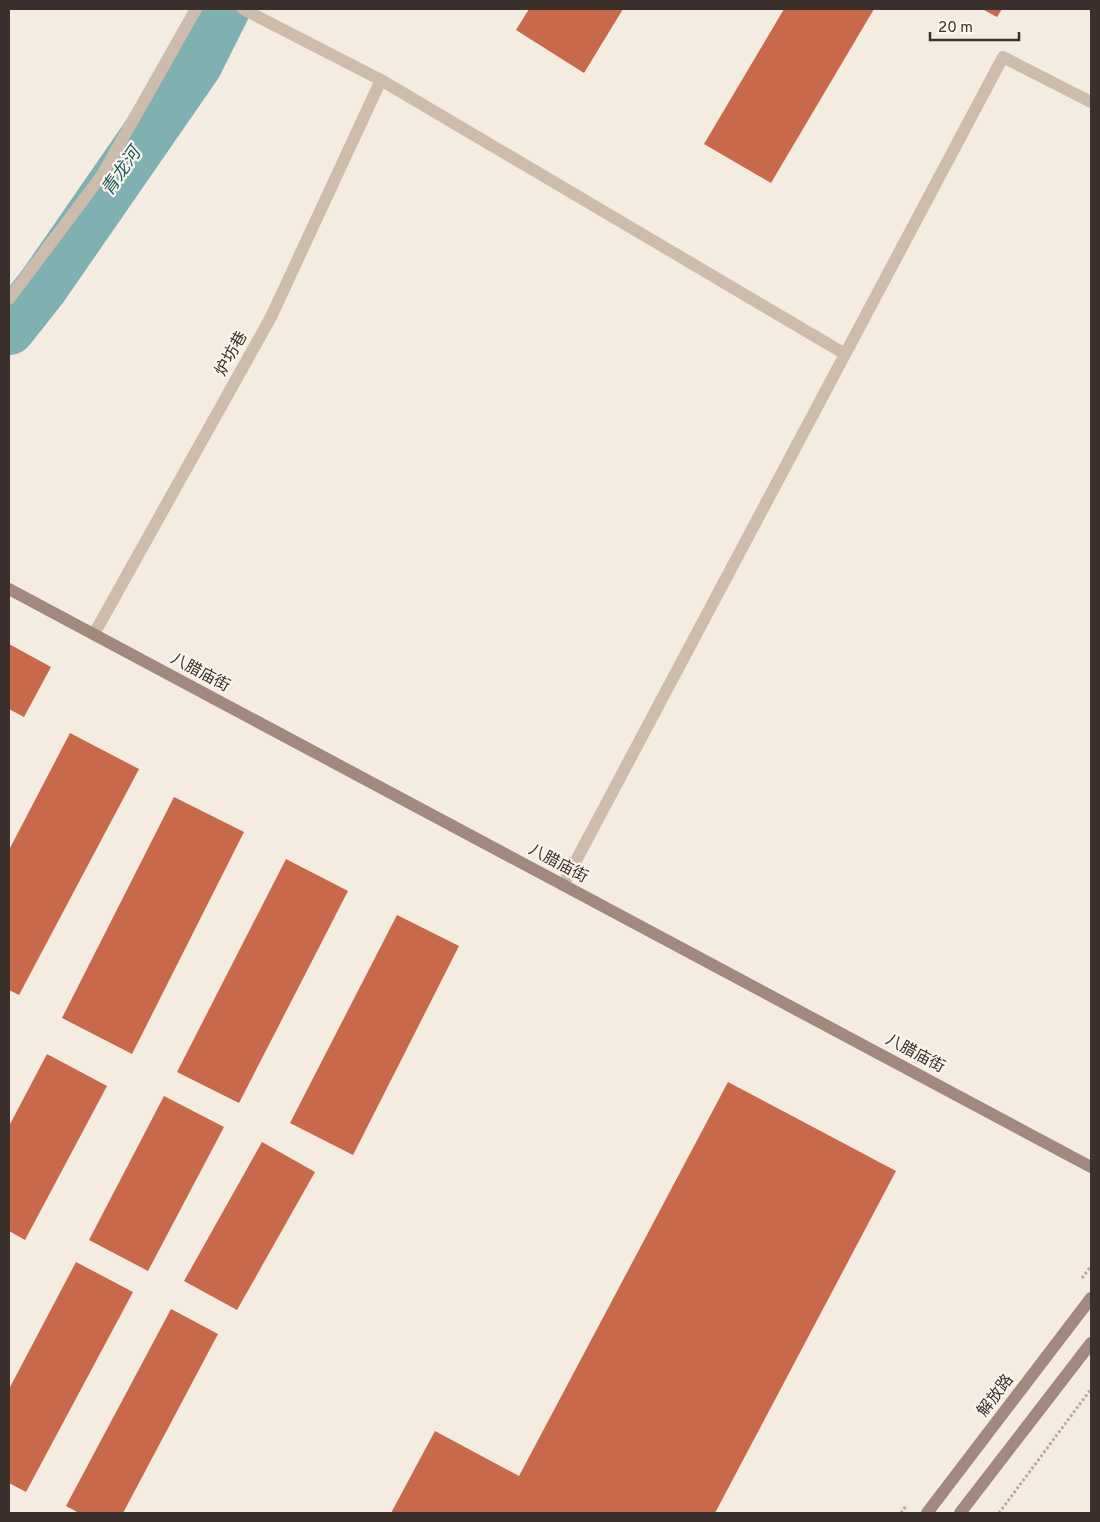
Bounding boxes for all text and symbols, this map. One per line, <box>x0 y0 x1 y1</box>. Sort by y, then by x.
scale bar <box>930 10 1019 42</box>
text: 20 m <box>938 19 973 38</box>
water label: 青龙河 <box>97 141 149 201</box>
street label: 炉坊巷 <box>212 328 252 380</box>
street label: 八腊庙街 <box>167 649 233 697</box>
street label: 八腊庙街 <box>525 840 591 888</box>
street label: 八腊庙街 <box>882 1030 948 1078</box>
street label: 解放路 <box>974 1371 1018 1421</box>

